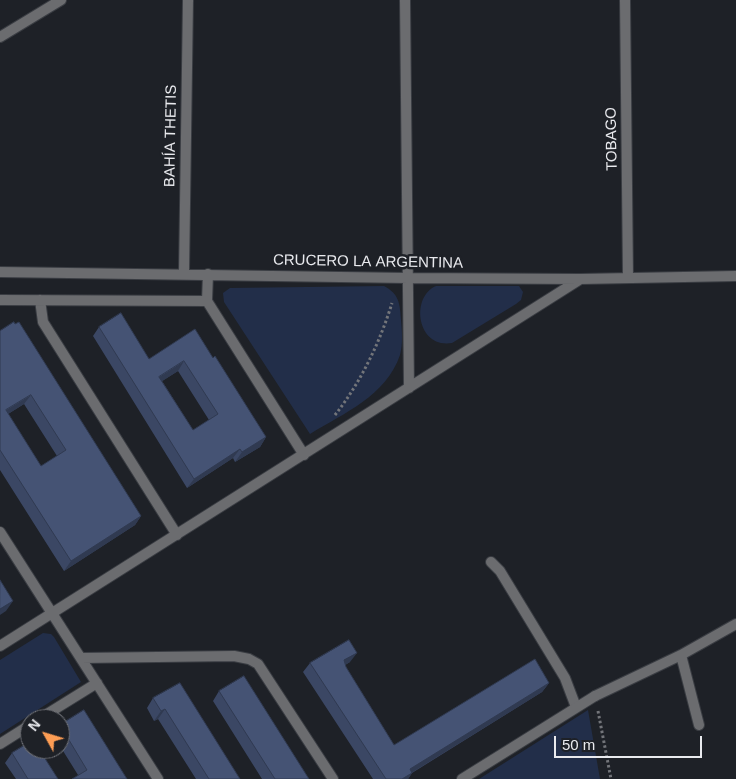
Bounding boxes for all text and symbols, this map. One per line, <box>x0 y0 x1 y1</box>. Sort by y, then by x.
street label: BAHÍA THETIS <box>161 85 181 187</box>
street label: TOBAGO <box>602 107 622 171</box>
street label: CRUCERO LA ARGENTINA <box>273 251 463 273</box>
north arrow <box>20 709 70 759</box>
text: N <box>25 716 44 734</box>
scale bar <box>556 726 704 758</box>
text: 50 m <box>562 736 595 753</box>

